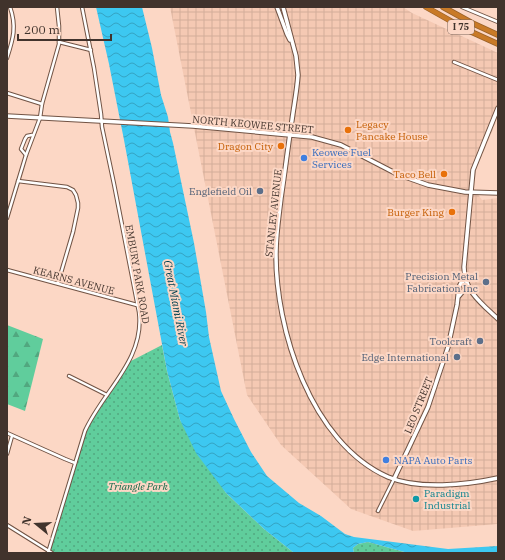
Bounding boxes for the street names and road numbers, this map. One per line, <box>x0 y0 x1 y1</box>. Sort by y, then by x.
road number: I 75 <box>448 20 474 34</box>
street label: NORTH KEOWEE STREET <box>192 113 315 136</box>
street label: STANLEY AVENUE <box>262 169 285 258</box>
street label: EMBURY PARK ROAD <box>122 224 153 325</box>
street label: KEARNS AVENUE <box>32 263 116 298</box>
street label: LEO STREET <box>401 374 436 436</box>

